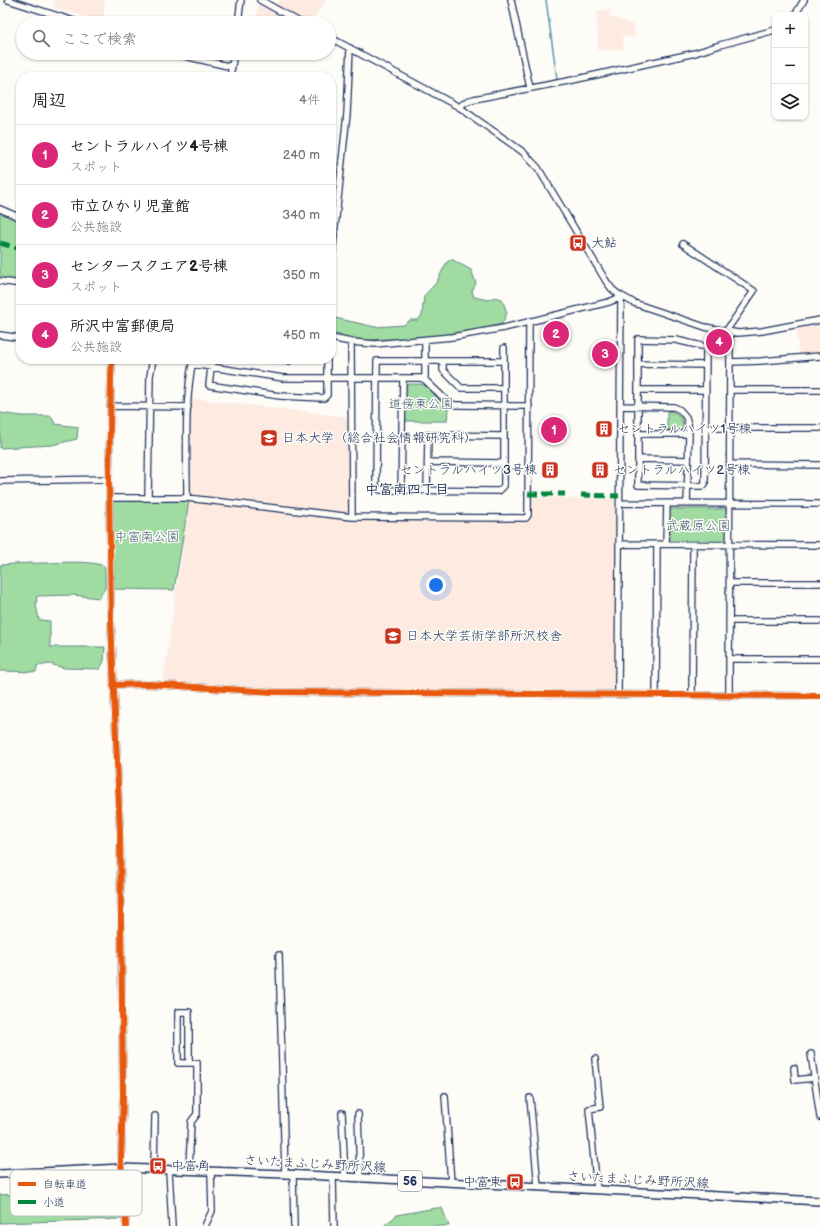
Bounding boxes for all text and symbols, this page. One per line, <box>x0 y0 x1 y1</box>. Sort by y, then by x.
map controls <box>772 12 808 120</box>
button: + <box>772 12 808 48</box>
search box <box>16 16 336 60</box>
icon: search <box>30 27 52 49</box>
text: ここで検索 <box>62 30 137 49</box>
button: − <box>772 48 808 84</box>
button: layers <box>772 84 808 120</box>
text: 周辺 <box>32 91 66 111</box>
text: 4件 <box>299 92 320 108</box>
text: セントラルハイツ4号棟 <box>70 137 228 156</box>
text: 1 <box>42 147 48 163</box>
text: 240 m <box>283 147 320 163</box>
text: スポット <box>70 159 122 175</box>
text: 市立ひかり児童館 <box>70 197 190 216</box>
text: 2 <box>41 207 49 223</box>
text: 340 m <box>282 207 320 223</box>
text: 公共施設 <box>70 219 122 235</box>
bus stop icon: 大鮎 <box>568 233 588 253</box>
place label: 大鮎 <box>591 235 617 251</box>
text: センタースクエア2号棟 <box>70 257 228 276</box>
text: 3 <box>41 267 49 283</box>
text: 350 m <box>283 267 320 283</box>
text: スポット <box>70 279 122 295</box>
text: 所沢中富郵便局 <box>70 317 175 336</box>
pin: 2 <box>543 319 569 349</box>
text: 4 <box>41 327 49 343</box>
text: 450 m <box>283 327 320 343</box>
pin: 4 <box>706 327 732 357</box>
text: 公共施設 <box>70 339 122 355</box>
pin: 3 <box>592 339 618 369</box>
park label: 道傍東公園 <box>388 396 454 412</box>
pin: 1 <box>541 415 567 445</box>
building icon: セントラルハイツ1号棟 <box>594 419 614 439</box>
place label: セントラルハイツ1号棟 <box>617 421 752 437</box>
school or university icon: 日本大学（総合社会情報研究科） <box>259 428 279 448</box>
place label: 日本大学（総合社会情報研究科） <box>282 430 477 446</box>
building icon: セントラルハイツ3号棟 <box>540 460 560 480</box>
building icon: セントラルハイツ2号棟 <box>590 460 610 480</box>
place label: セントラルハイツ3号棟 <box>400 462 537 478</box>
place label: セントラルハイツ2号棟 <box>613 462 750 478</box>
district label: 中富南四丁目 <box>365 481 449 498</box>
park label: 武蔵原公園 <box>665 518 731 534</box>
park label: 中富南公園 <box>114 529 180 545</box>
your location <box>426 575 446 595</box>
school or university icon: 日本大学芸術学部所沢校舎 <box>383 626 403 646</box>
place label: 日本大学芸術学部所沢校舎 <box>406 628 562 644</box>
street label: さいたまふじみ野所沢線 <box>243 1152 388 1176</box>
bus stop icon: 中富角 <box>148 1156 168 1176</box>
place label: 中富角 <box>171 1158 210 1174</box>
street label: さいたまふじみ野所沢線 <box>566 1168 711 1192</box>
legend <box>10 1170 142 1216</box>
road number: 56 <box>398 1171 422 1191</box>
bus stop icon: 中富東 <box>505 1172 525 1192</box>
place label: 中富東 <box>463 1174 502 1190</box>
text: 自転車道 <box>43 1178 87 1191</box>
text: 小道 <box>43 1196 65 1209</box>

